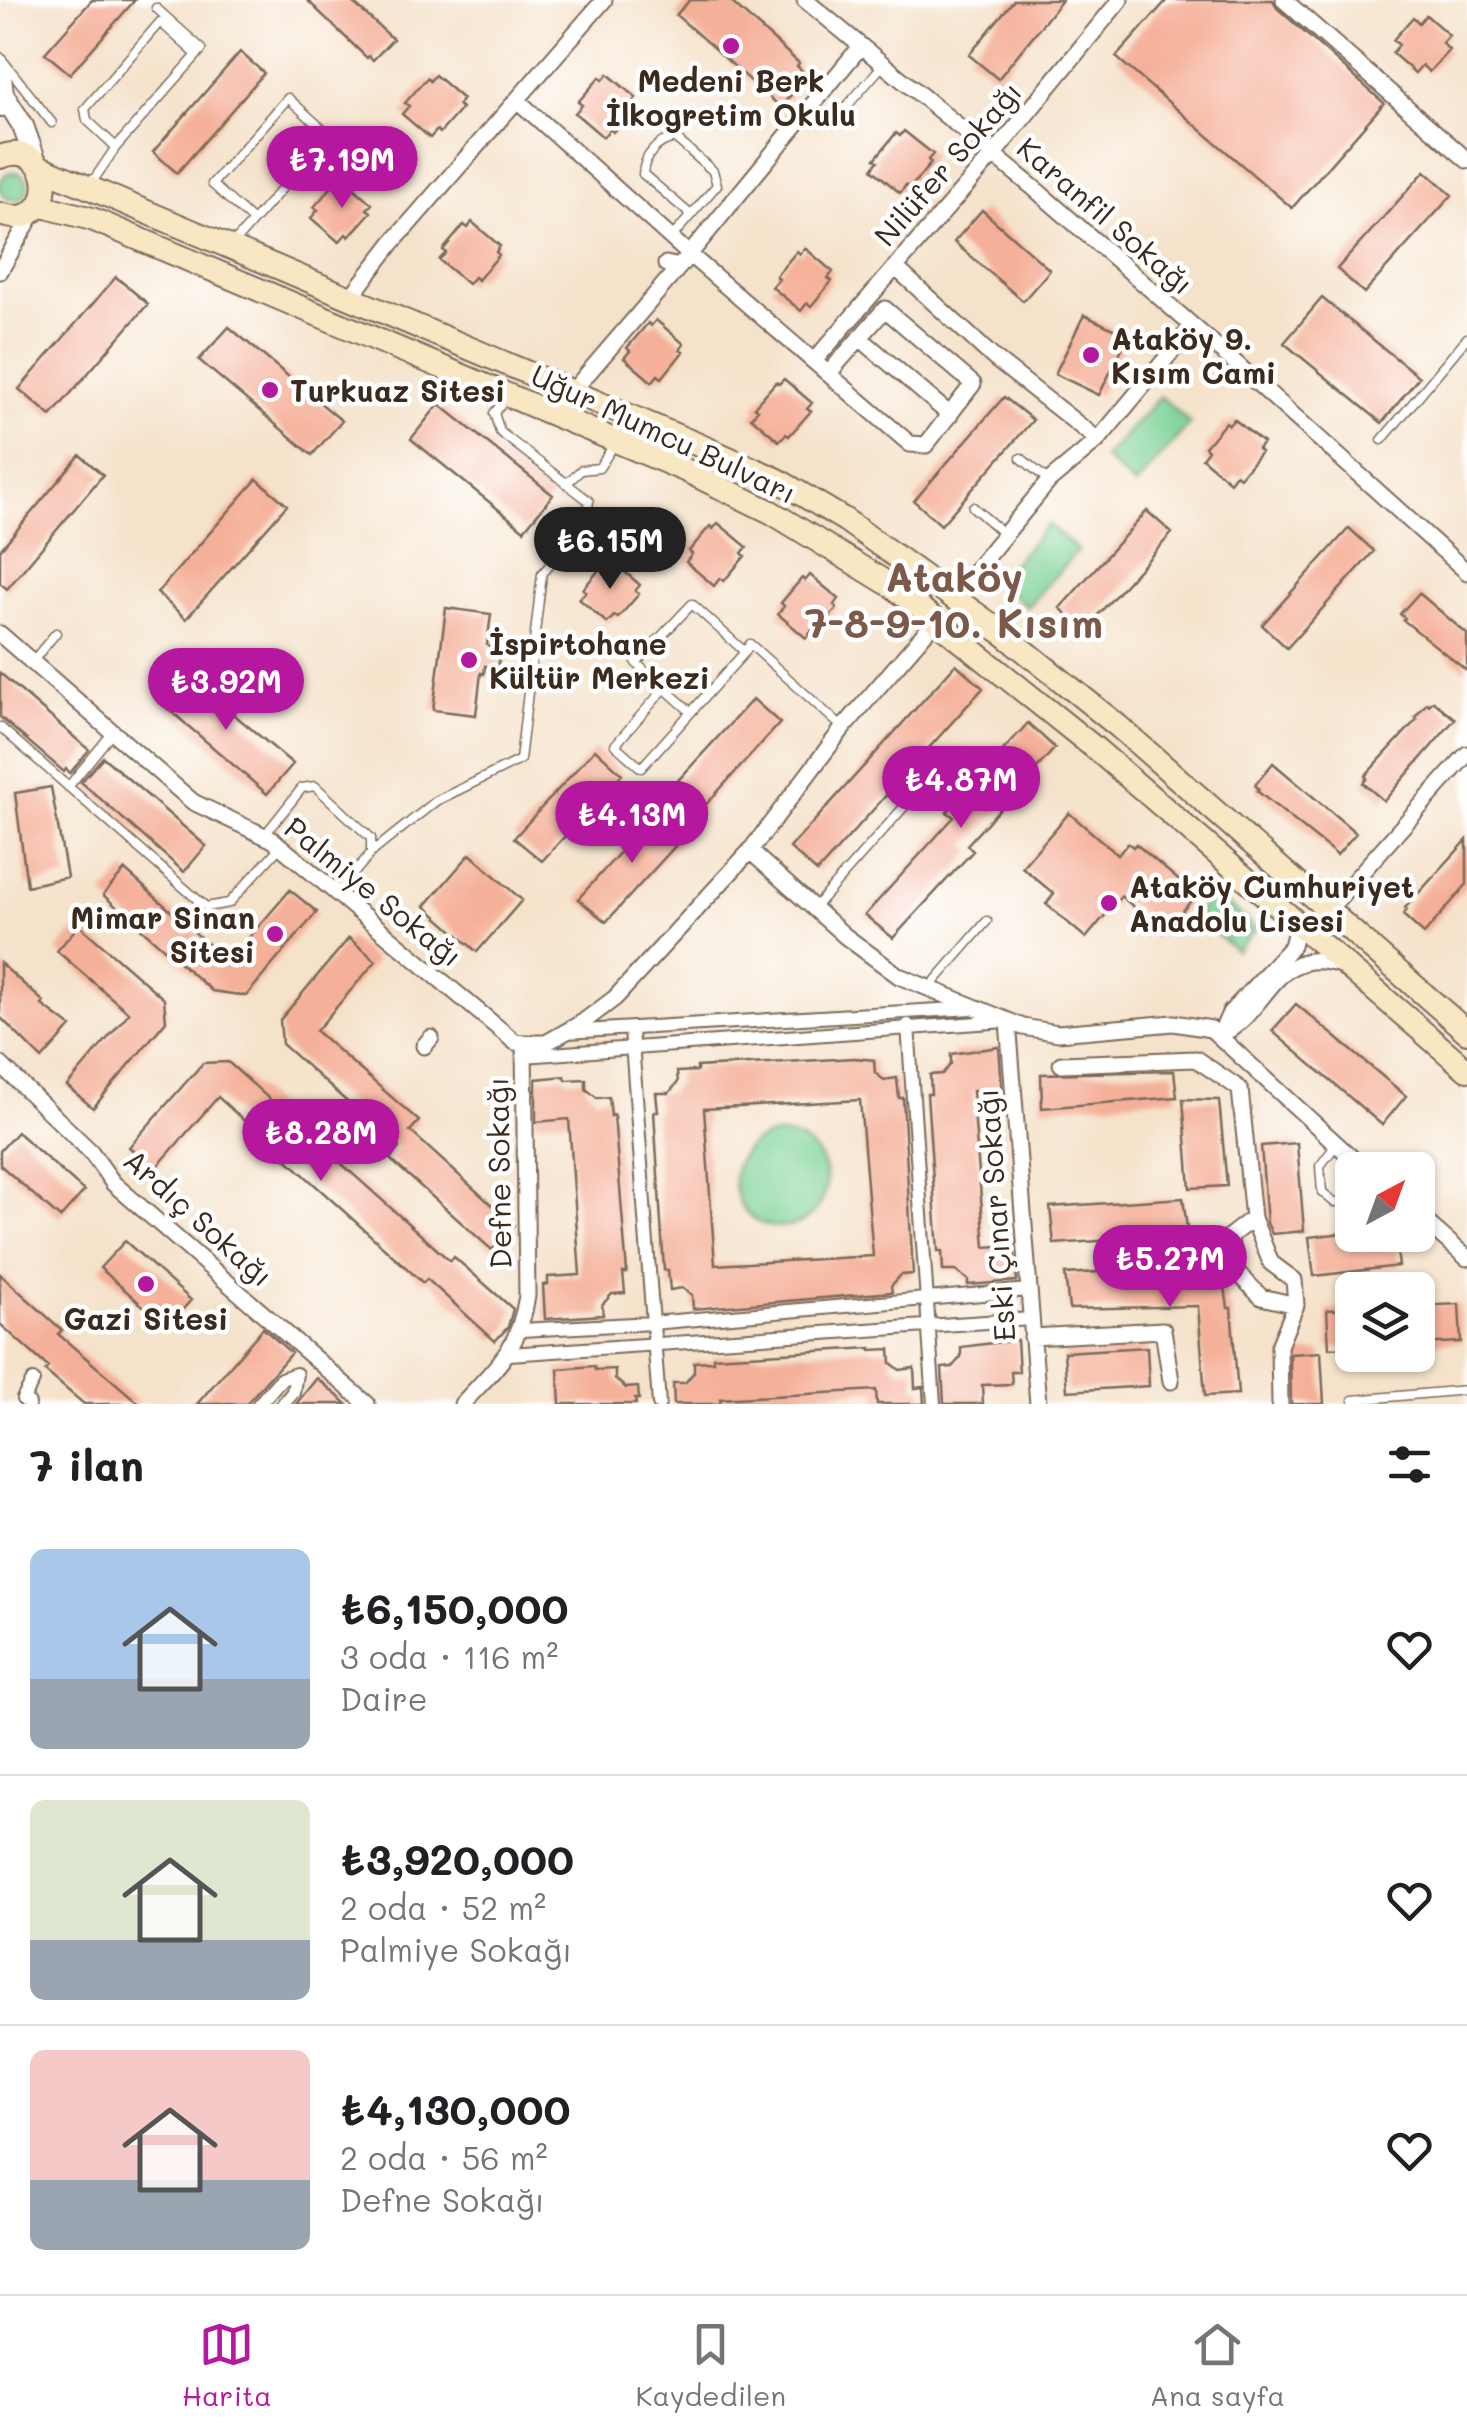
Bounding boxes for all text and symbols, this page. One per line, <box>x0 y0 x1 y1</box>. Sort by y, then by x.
marker: Medeni Berk İlkogretim Okulu <box>720 35 742 57</box>
place label: Medeni Berk İlkogretim Okulu <box>606 60 856 134</box>
street label: Nilüfer Sokağı <box>864 72 1030 254</box>
pin: ₺7.19M <box>261 126 423 211</box>
street label: Karanfil Sokağı <box>1009 127 1203 303</box>
text: ₺7.19M <box>289 137 395 179</box>
place label: Ataköy 9. Kısım Cami <box>1111 318 1276 392</box>
marker: Ataköy 9. Kısım Cami <box>1080 344 1102 366</box>
street label: Uğur Mumcu Bulvarı <box>525 354 803 512</box>
place label: Turkuaz Sitesi <box>290 370 505 410</box>
marker: Turkuaz Sitesi <box>259 379 281 401</box>
pin: ₺6.15M <box>529 507 691 592</box>
text: ₺6.15M <box>556 518 664 560</box>
district label: Ataköy 7-8-9-10. Kısım <box>805 550 1103 648</box>
place label: İspirtohane Kültür Merkezi <box>489 623 710 697</box>
pin: ₺3.92M <box>145 648 307 733</box>
marker: İspirtohane Kültür Merkezi <box>458 649 480 671</box>
text: ₺3.92M <box>170 659 282 701</box>
pin: ₺4.87M <box>880 746 1042 831</box>
text: ₺4.87M <box>904 757 1018 799</box>
pin: ₺4.13M <box>551 781 713 866</box>
text: ₺4.13M <box>577 792 687 834</box>
street label: Palmiye Sokağı <box>277 807 471 975</box>
place label: Ataköy Cumhuriyet Anadolu Lisesi <box>1129 866 1414 940</box>
marker: Ataköy Cumhuriyet Anadolu Lisesi <box>1098 892 1120 914</box>
place label: Mimar Sinan Sitesi <box>70 897 255 971</box>
marker: Mimar Sinan Sitesi <box>264 923 286 945</box>
street label: Defne Sokağı <box>476 1077 520 1269</box>
street label: Eski Çınar Sokağı <box>966 1087 1024 1343</box>
pin: ₺8.28M <box>240 1099 402 1184</box>
text: ₺8.28M <box>264 1110 378 1152</box>
street label: Ardıç Sokağı <box>116 1139 282 1295</box>
north arrow <box>1335 1152 1435 1252</box>
map controls <box>1335 1152 1435 1372</box>
pin: ₺5.27M <box>1089 1225 1251 1310</box>
text: ₺5.27M <box>1115 1236 1225 1278</box>
button: layers <box>1335 1272 1435 1372</box>
marker: Gazi Sitesi <box>135 1273 157 1295</box>
place label: Gazi Sitesi <box>64 1298 228 1338</box>
text: 7 ilan <box>30 1437 144 1492</box>
icon: filters <box>1382 1437 1437 1492</box>
text: ₺6,150,000 <box>340 1580 569 1635</box>
icon: home <box>110 1589 230 1709</box>
icon: heart <box>1382 1622 1437 1677</box>
text: 3 oda · 116 m² <box>340 1635 558 1677</box>
text: Daire <box>340 1677 428 1719</box>
text: ₺3,920,000 <box>340 1831 574 1886</box>
icon: home <box>110 1840 230 1960</box>
icon: heart <box>1382 1873 1437 1928</box>
text: 2 oda · 52 m² <box>340 1886 546 1928</box>
text: Palmiye Sokağı <box>340 1928 572 1970</box>
text: ₺4,130,000 <box>340 2081 571 2136</box>
icon: home <box>110 2090 230 2210</box>
icon: heart <box>1382 2123 1437 2178</box>
text: 2 oda · 56 m² <box>340 2136 548 2178</box>
text: Defne Sokağı <box>340 2178 545 2220</box>
tab: Harita <box>182 2317 272 2413</box>
tab: Kaydedilen <box>636 2317 786 2413</box>
tab: Ana sayfa <box>1150 2317 1285 2413</box>

